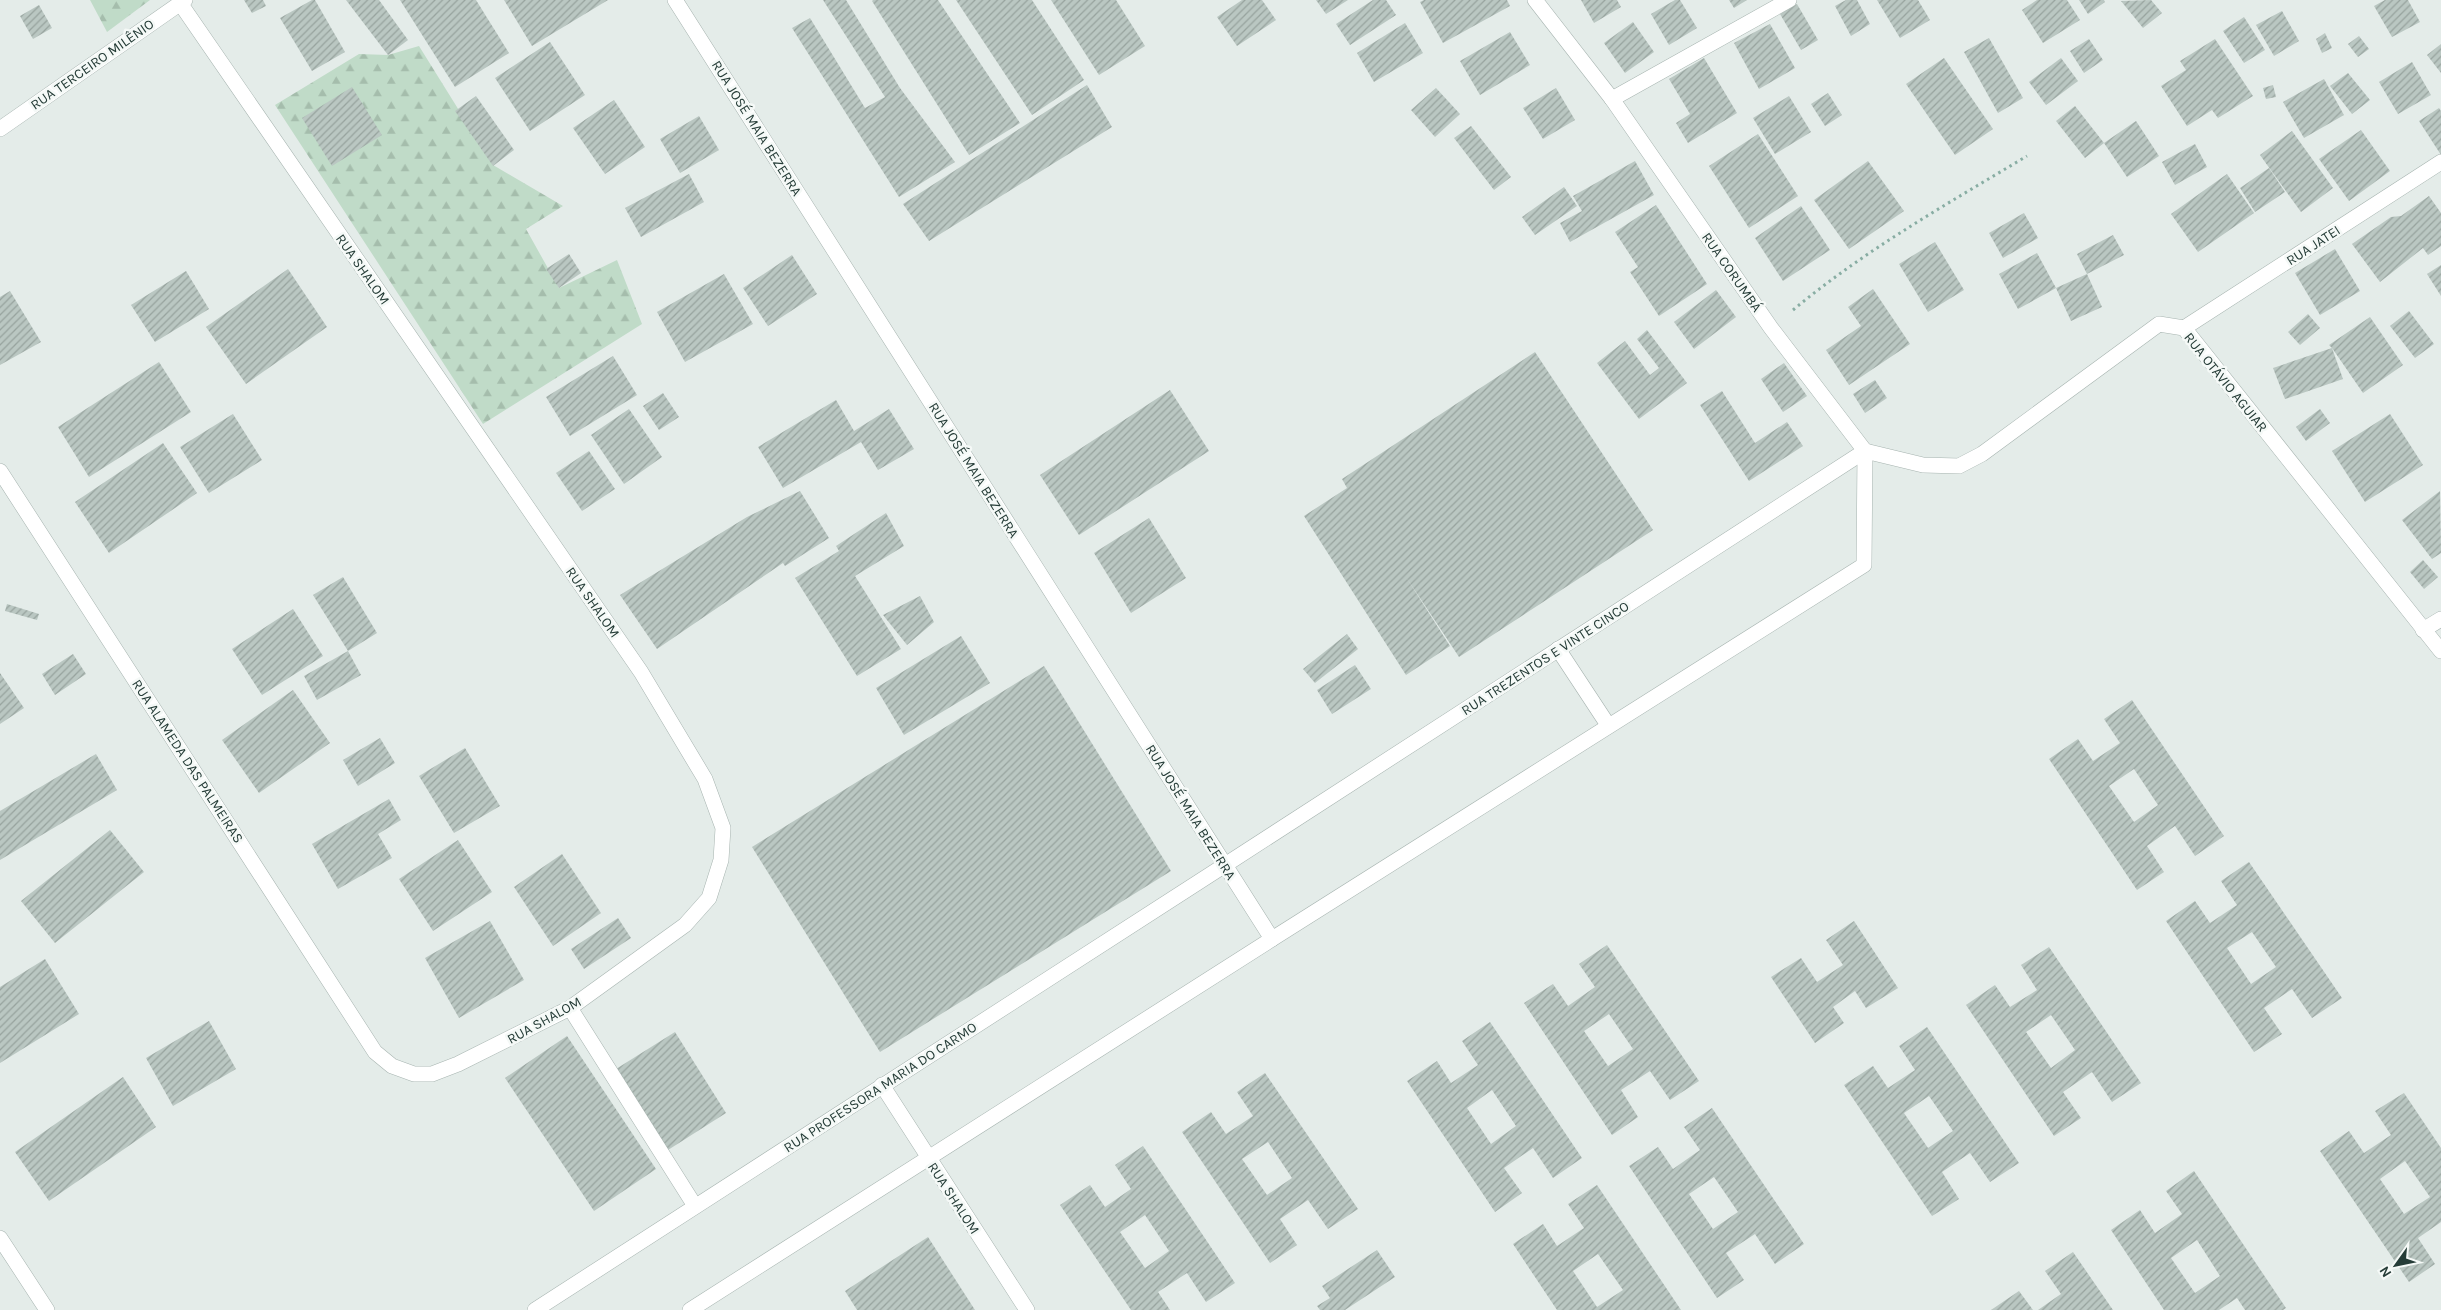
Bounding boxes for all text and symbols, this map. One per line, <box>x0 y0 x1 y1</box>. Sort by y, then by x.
street label: RUA TERCEIRO MILÊNIO <box>27 15 157 113</box>
street label: RUA JOSÉ MAIA BEZERRA <box>708 57 806 199</box>
street label: RUA JATEI <box>2283 222 2343 269</box>
street label: RUA CORUMBÁ <box>1698 229 1766 315</box>
street label: RUA SHALOM <box>332 231 393 308</box>
street label: RUA OTÁVIO AGUIAR <box>2180 328 2272 436</box>
street label: RUA JOSÉ MAIA BEZERRA <box>925 399 1023 541</box>
street label: RUA SHALOM <box>562 564 623 641</box>
street label: RUA TREZENTOS E VINTE CINCO <box>1458 598 1632 719</box>
street label: RUA ALAMEDA DAS PALMEIRAS <box>128 676 247 846</box>
street label: RUA JOSÉ MAIA BEZERRA <box>1142 741 1240 883</box>
street label: RUA SHALOM <box>504 993 584 1048</box>
street label: RUA PROFESSORA MARIA DO CARMO <box>780 1018 980 1156</box>
street label: RUA SHALOM <box>924 1159 983 1237</box>
north arrow <box>2371 1240 2421 1290</box>
text: N <box>2376 1263 2395 1281</box>

